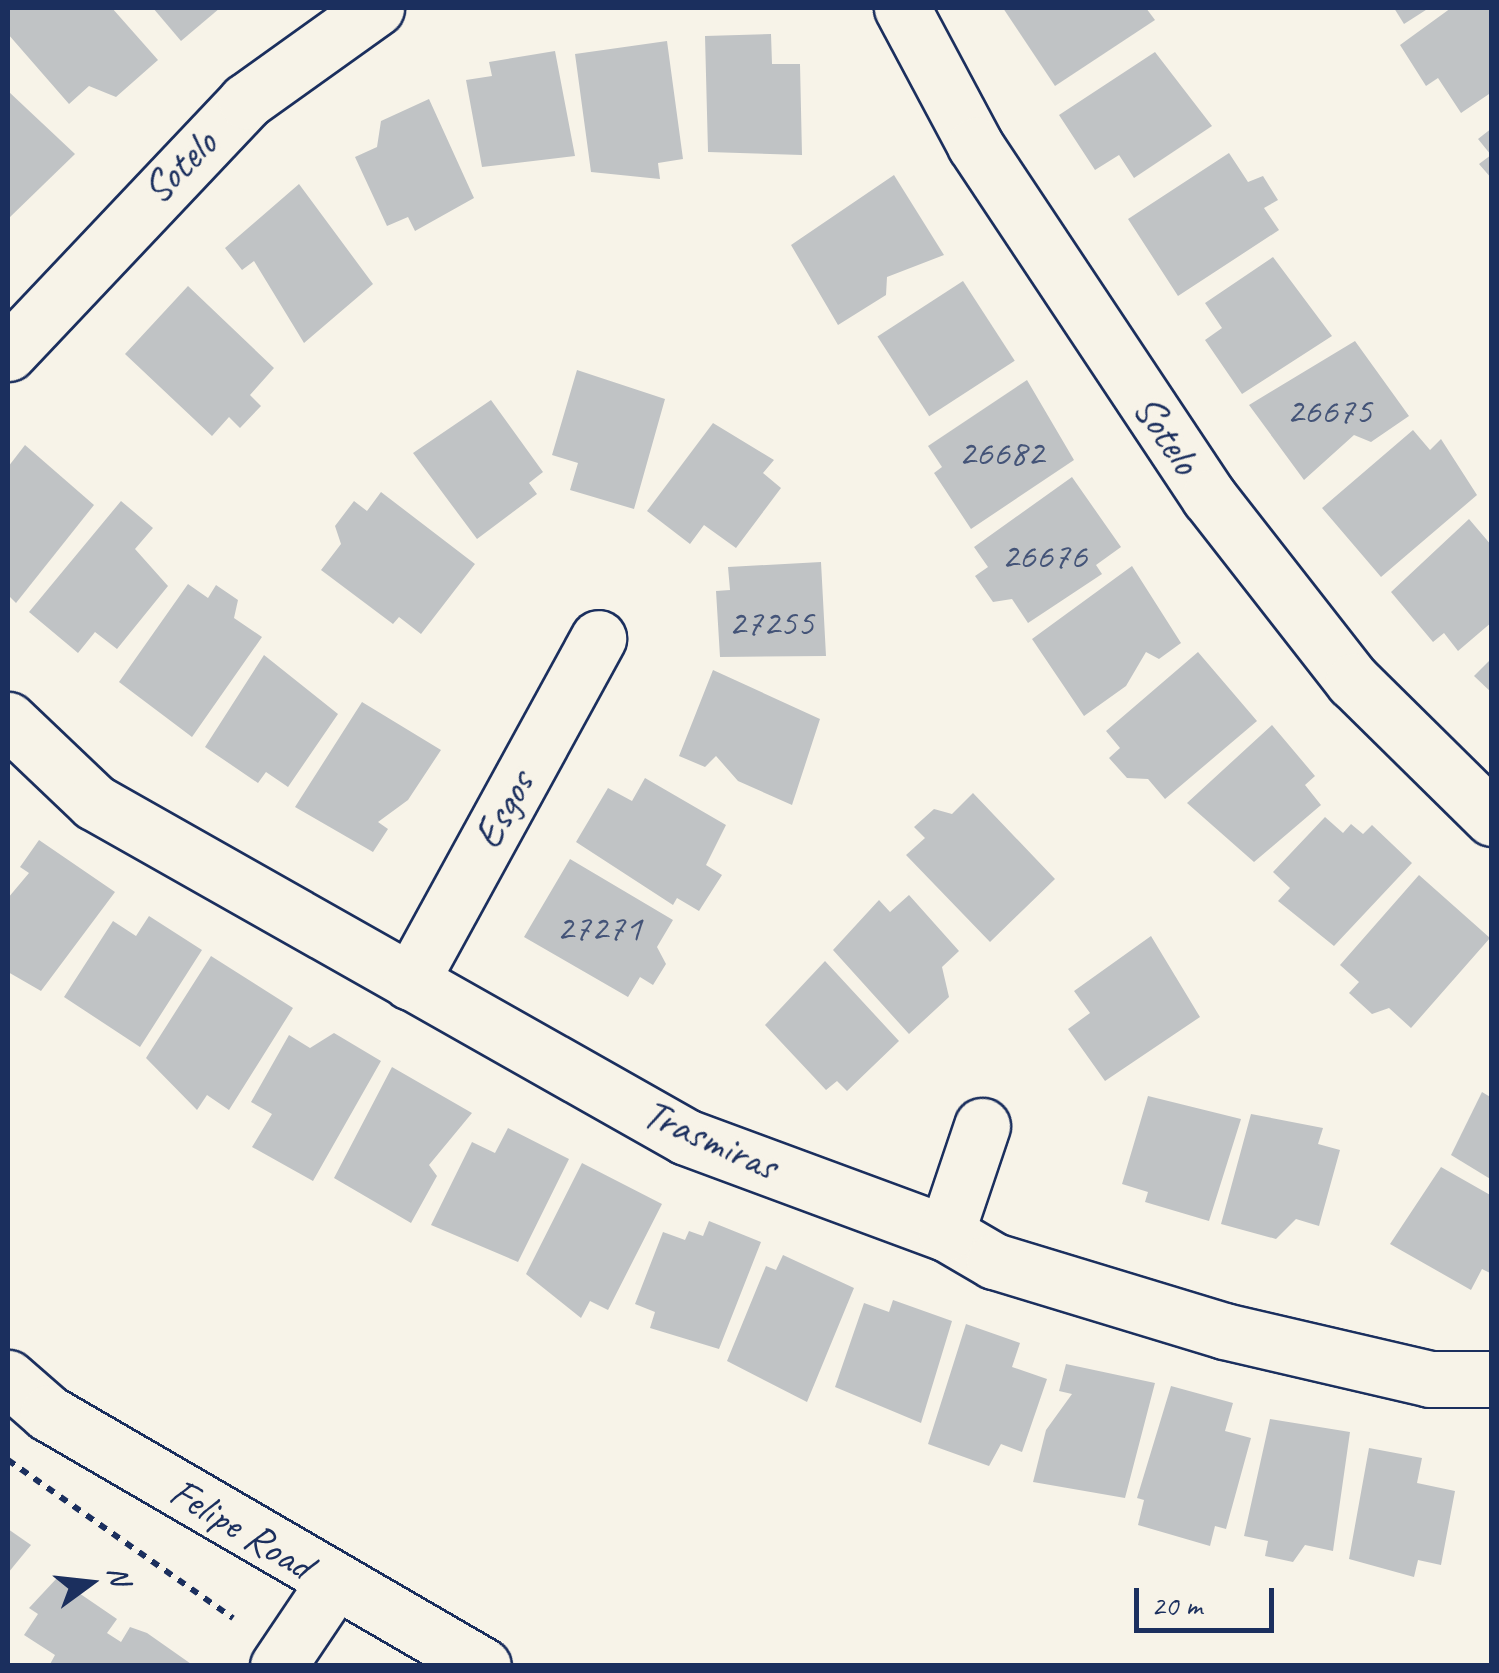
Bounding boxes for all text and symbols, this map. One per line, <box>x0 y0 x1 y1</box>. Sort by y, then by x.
street label: Sotelo <box>132 119 228 215</box>
street label: Sotelo <box>1122 386 1210 484</box>
house number: 26675 <box>1286 388 1372 434</box>
house number: 26682 <box>958 430 1044 476</box>
house number: 26676 <box>1001 533 1087 579</box>
house number: 27255 <box>728 600 814 646</box>
street label: Esgos <box>462 763 546 857</box>
house number: 27271 <box>556 905 642 951</box>
street label: Trasmiras <box>635 1088 785 1192</box>
street label: Felipe Road <box>161 1467 321 1591</box>
north arrow <box>40 1533 140 1633</box>
text: N <box>100 1562 139 1588</box>
scale bar <box>1139 1568 1279 1630</box>
text: 20 m <box>1151 1586 1202 1624</box>

